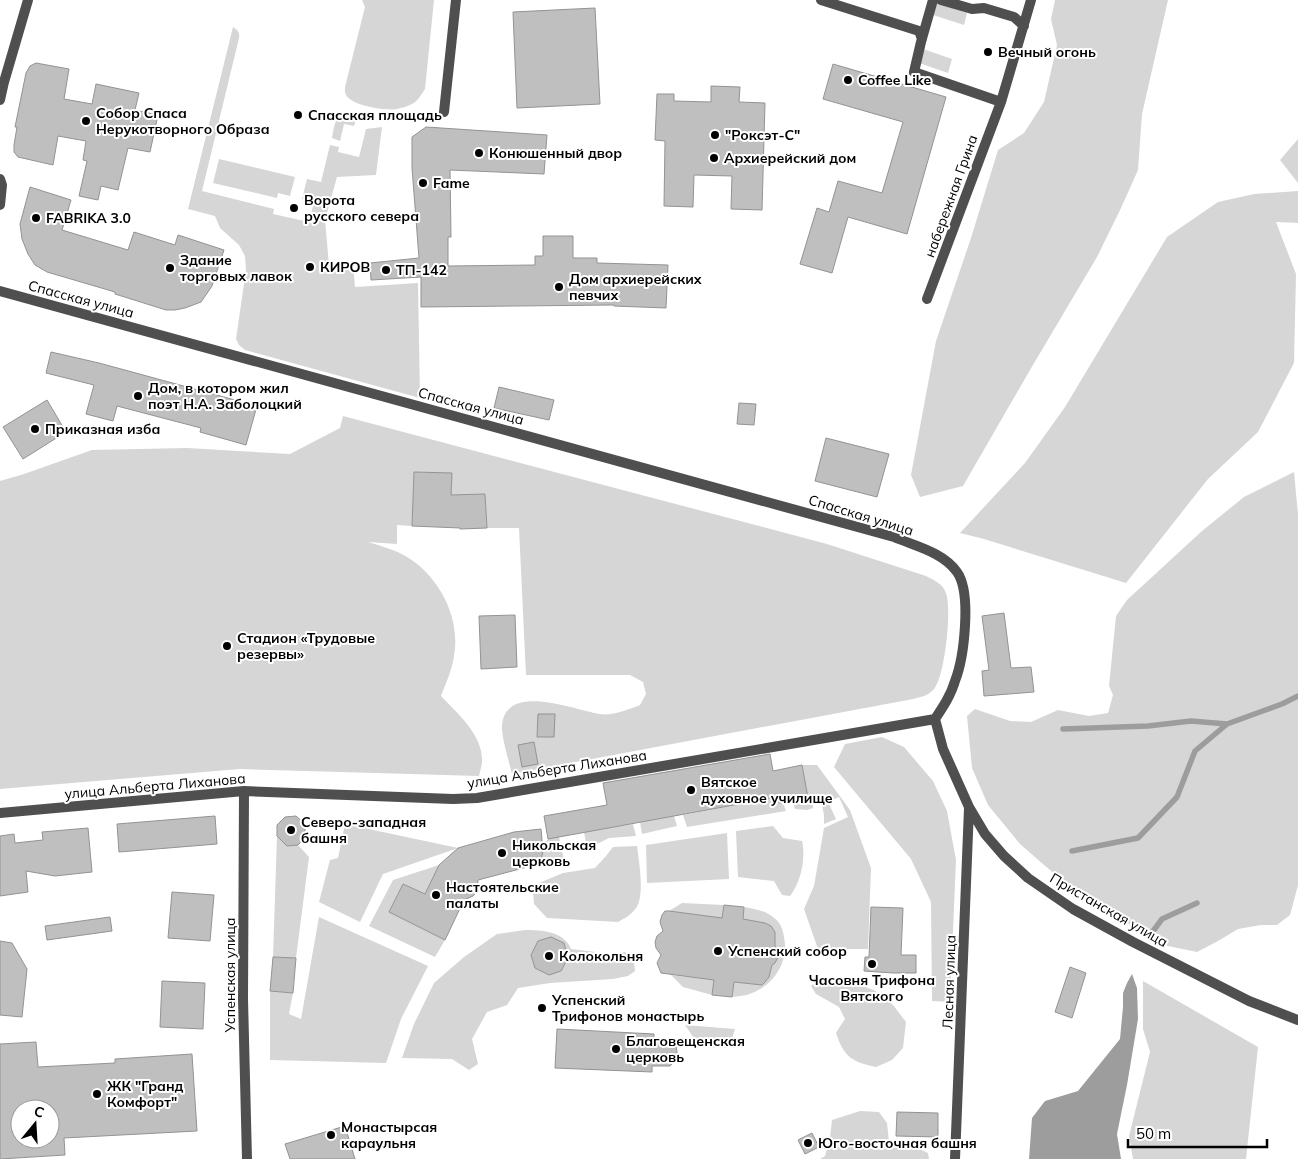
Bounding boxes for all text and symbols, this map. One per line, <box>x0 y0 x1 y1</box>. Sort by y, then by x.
place label: Вечный огонь <box>998 43 1096 61</box>
marker: Вечный огонь <box>982 46 994 58</box>
place label: Coffee Like <box>858 71 931 89</box>
marker: Coffee Like <box>842 74 854 86</box>
place label: Собор Спаса Нерукотворного Образа <box>96 104 270 138</box>
place label: Спасская площадь <box>308 106 442 124</box>
marker: Спасская площадь <box>292 109 304 121</box>
marker: Собор Спаса Нерукотворного Образа <box>80 115 92 127</box>
place label: "Роксэт-С" <box>725 126 800 144</box>
marker: "Роксэт-С" <box>709 129 721 141</box>
street label: набережная Грина <box>920 132 982 260</box>
place label: Конюшенный двор <box>489 144 622 162</box>
marker: Конюшенный двор <box>473 147 485 159</box>
place label: Архиерейский дом <box>724 149 856 167</box>
marker: Архиерейский дом <box>708 152 720 164</box>
place label: Fame <box>433 174 470 192</box>
marker: Fame <box>417 177 429 189</box>
place label: Ворота русского севера <box>304 191 419 225</box>
marker: Ворота русского севера <box>288 202 300 214</box>
place label: FABRIKA 3.0 <box>46 209 131 227</box>
marker: FABRIKA 3.0 <box>30 212 42 224</box>
place label: Здание торговых лавок <box>180 251 293 285</box>
place label: КИРОВ <box>320 258 370 276</box>
marker: КИРОВ <box>304 261 316 273</box>
place label: ТП-142 <box>396 261 447 279</box>
marker: Здание торговых лавок <box>164 262 176 274</box>
marker: ТП-142 <box>380 264 392 276</box>
place label: Дом архиерейских певчих <box>569 270 702 304</box>
street label: Спасская улица <box>26 276 136 322</box>
marker: Дом архиерейских певчих <box>553 281 565 293</box>
place label: Дом, в котором жил поэт Н.А. Заболоцкий <box>148 379 302 413</box>
street label: Спасская улица <box>416 383 526 429</box>
marker: Дом, в котором жил поэт Н.А. Заболоцкий <box>132 390 144 402</box>
place label: Приказная изба <box>45 420 160 438</box>
marker: Приказная изба <box>29 423 41 435</box>
street label: Спасская улица <box>806 490 916 540</box>
place label: Стадион «Трудовые резервы» <box>237 629 375 663</box>
marker: Стадион «Трудовые резервы» <box>221 640 233 652</box>
street label: улица Альберта Лиханова <box>466 746 648 792</box>
street label: улица Альберта Лиханова <box>64 769 246 803</box>
place label: Вятское духовное училище <box>701 773 833 807</box>
marker: Вятское духовное училище <box>685 784 697 796</box>
place label: Северо-западная башня <box>301 813 426 847</box>
marker: Северо-западная башня <box>285 824 297 836</box>
place label: Никольская церковь <box>512 836 596 870</box>
marker: Никольская церковь <box>496 847 508 859</box>
street label: Пристанская улица <box>1047 869 1171 951</box>
place label: Настоятельские палаты <box>446 878 559 912</box>
marker: Настоятельские палаты <box>430 889 442 901</box>
street label: Успенская улица <box>221 917 239 1034</box>
street label: Лесная улица <box>938 934 960 1030</box>
place label: Успенский собор <box>727 942 847 960</box>
marker: Успенский собор <box>712 945 724 957</box>
place label: Колокольня <box>559 947 643 965</box>
marker: Колокольня <box>543 950 555 962</box>
marker: Часовня Трифона Вятского <box>866 958 878 970</box>
place label: Часовня Трифона Вятского <box>809 971 935 1005</box>
place label: Успенский Трифонов монастырь <box>551 991 704 1025</box>
marker: Успенский Трифонов монастырь <box>536 1002 548 1014</box>
place label: Благовещенская церковь <box>626 1032 745 1066</box>
marker: Благовещенская церковь <box>610 1043 622 1055</box>
place label: ЖК "Гранд Комфорт" <box>107 1077 184 1111</box>
marker: ЖК "Гранд Комфорт" <box>91 1088 103 1100</box>
north arrow <box>10 1099 60 1149</box>
text: С <box>32 1102 46 1122</box>
scale bar <box>1128 1116 1267 1148</box>
place label: Монастырсая караульня <box>341 1118 437 1152</box>
text: 50 m <box>1136 1124 1171 1143</box>
marker: Монастырсая караульня <box>325 1129 337 1141</box>
place label: Юго-восточная башня <box>818 1134 977 1152</box>
marker: Юго-восточная башня <box>802 1137 814 1149</box>

